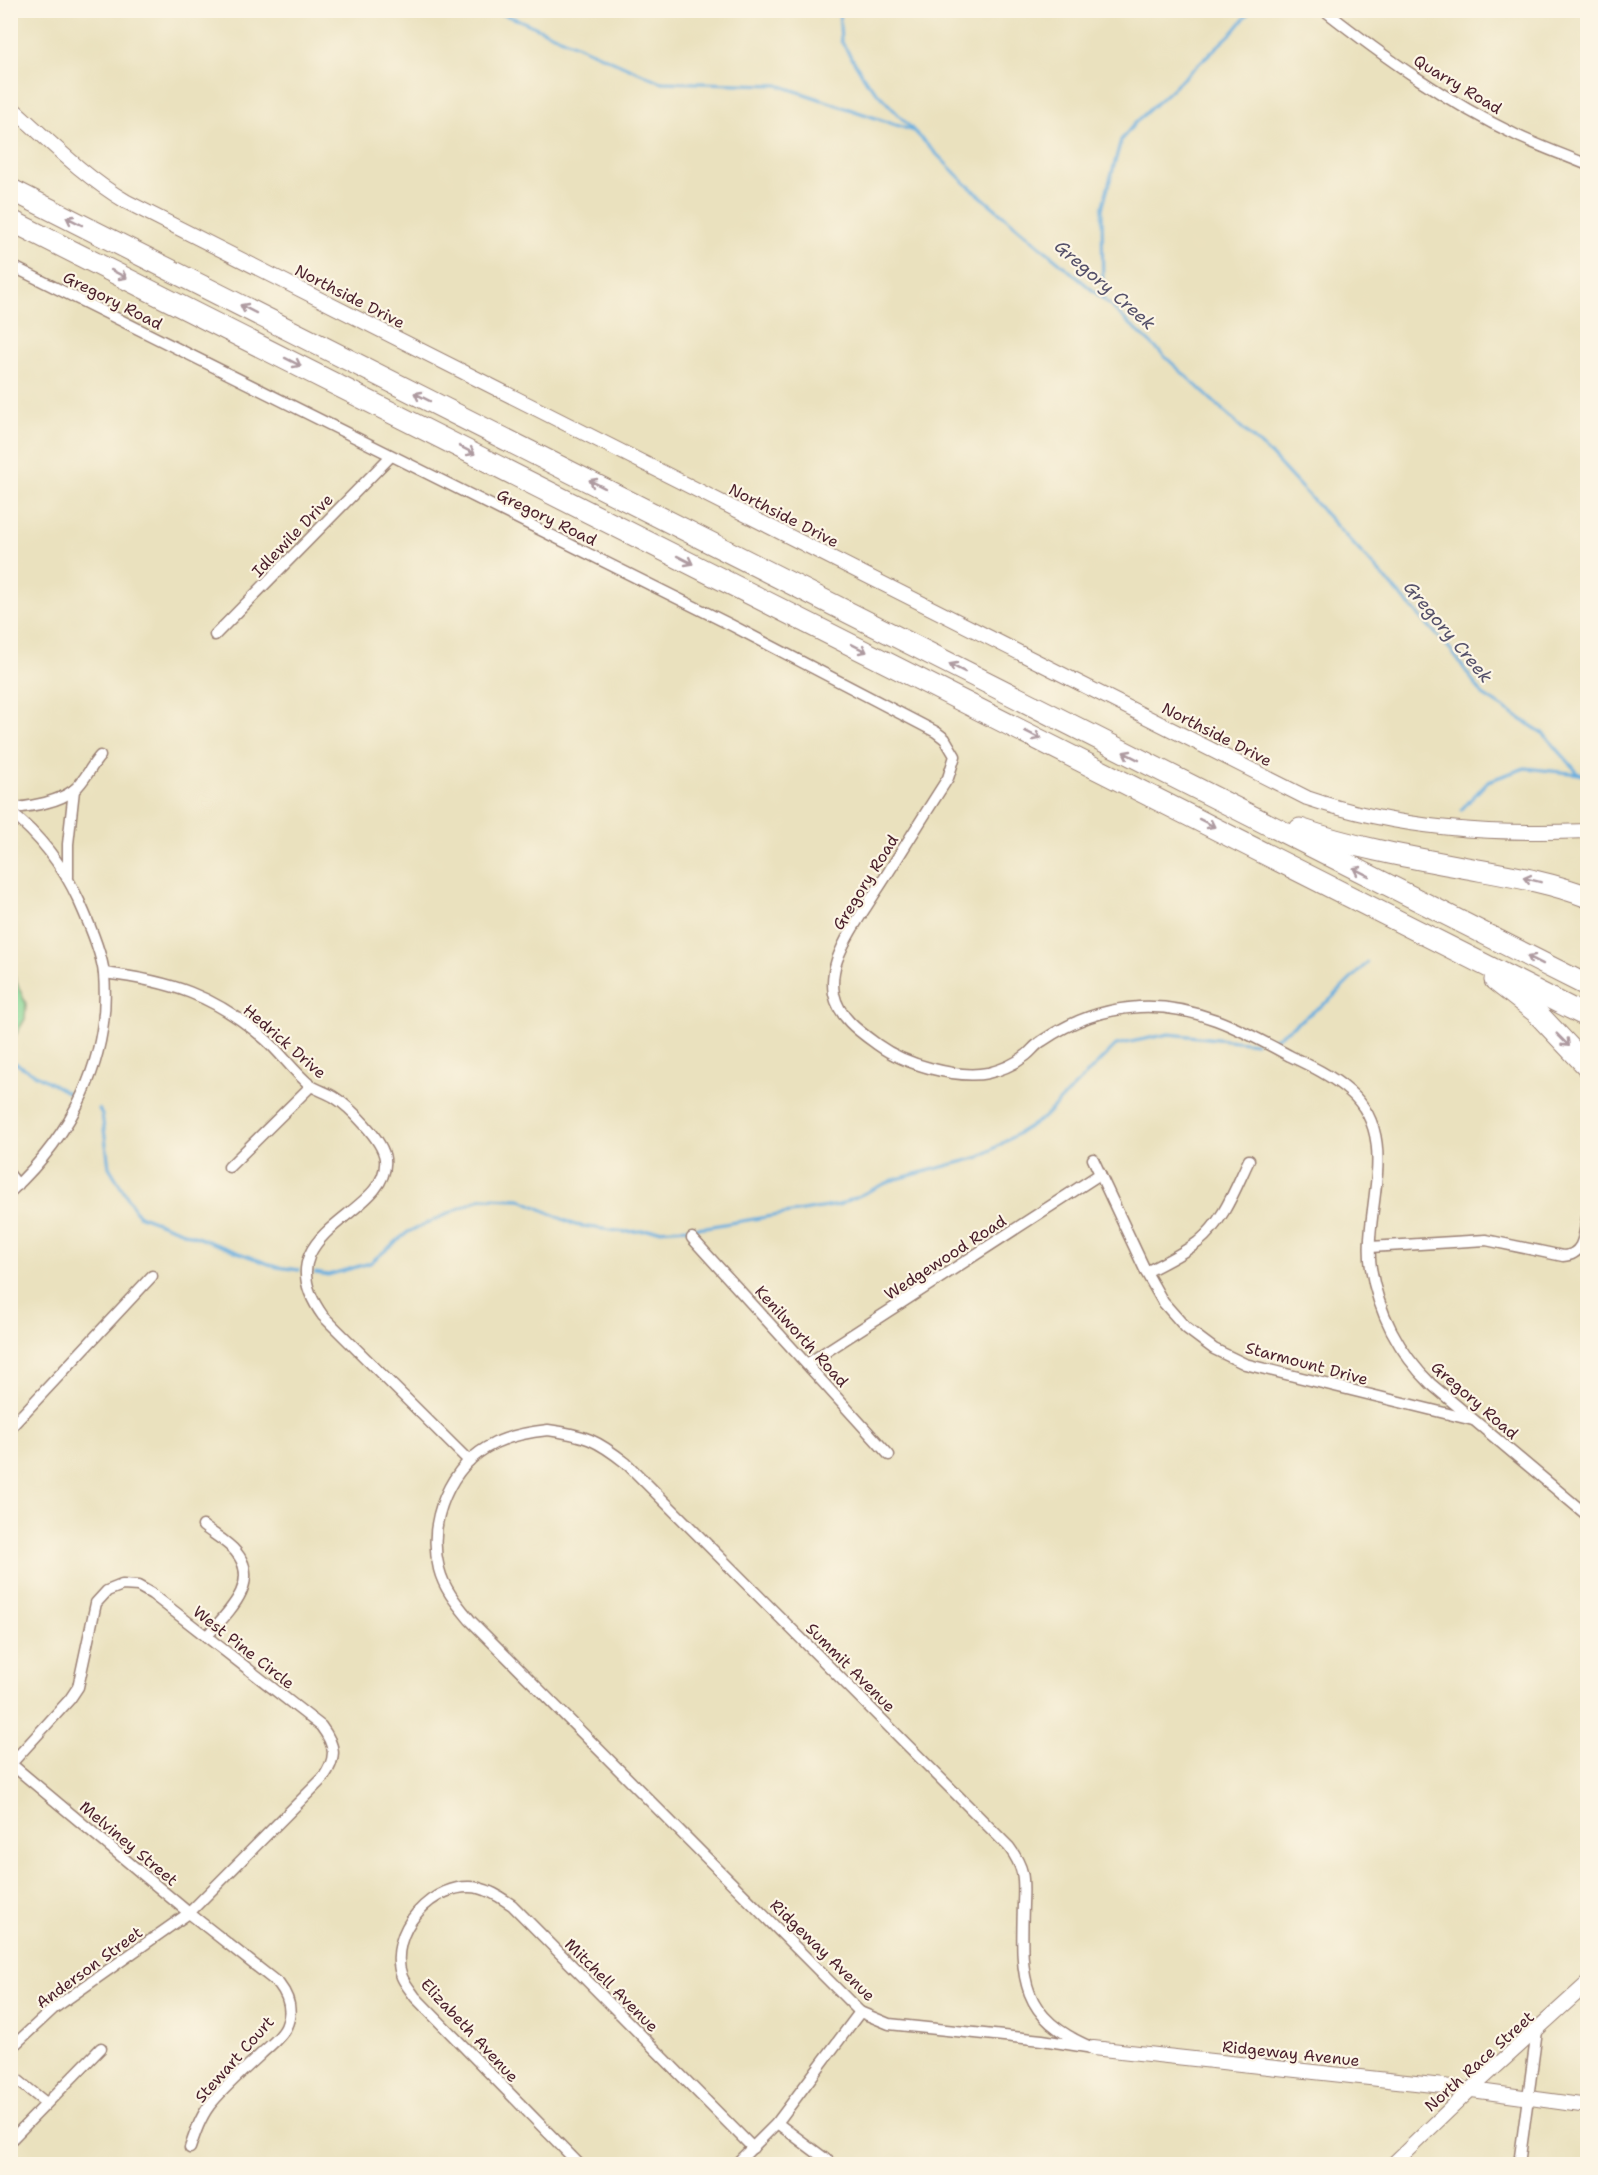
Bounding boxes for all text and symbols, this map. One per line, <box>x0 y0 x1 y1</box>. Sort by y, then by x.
street label: Quarry Road <box>1410 50 1506 119</box>
one-way arrow <box>65 215 83 227</box>
water label: Gregory Creek <box>1049 234 1161 336</box>
street label: Northside Drive <box>291 260 408 333</box>
street label: Gregory Road <box>60 266 166 334</box>
one-way arrow <box>110 269 128 281</box>
one-way arrow <box>239 303 257 315</box>
one-way arrow <box>284 356 302 368</box>
one-way arrow <box>414 391 431 403</box>
one-way arrow <box>458 444 476 456</box>
one-way arrow <box>588 478 606 490</box>
street label: Northside Drive <box>725 479 842 552</box>
street label: Gregory Road <box>493 484 600 551</box>
street label: Idlewile Drive <box>247 489 338 582</box>
one-way arrow <box>675 554 693 566</box>
water label: Gregory Creek <box>1398 576 1498 689</box>
one-way arrow <box>849 642 867 654</box>
one-way arrow <box>948 661 966 673</box>
street label: Northside Drive <box>1158 698 1275 771</box>
one-way arrow <box>1023 730 1041 742</box>
one-way arrow <box>1122 749 1140 761</box>
one-way arrow <box>1197 818 1215 830</box>
street label: Gregory Road <box>828 831 903 934</box>
one-way arrow <box>1353 866 1370 878</box>
one-way arrow <box>1523 873 1542 885</box>
one-way arrow <box>1527 953 1545 965</box>
street label: Hedrick Drive <box>239 1000 331 1083</box>
one-way arrow <box>1556 1033 1570 1048</box>
street label: Wedgewood Road <box>880 1210 1010 1305</box>
street label: Kenilworth Road <box>750 1281 853 1392</box>
street label: Starmount Drive <box>1243 1337 1370 1390</box>
street label: Gregory Road <box>1427 1357 1523 1444</box>
street label: West Pine Circle <box>189 1601 299 1694</box>
street label: Summit Avenue <box>801 1618 900 1717</box>
street label: Melviney Street <box>75 1796 182 1891</box>
street label: Ridgeway Avenue <box>766 1895 880 2006</box>
street label: Anderson Street <box>32 1922 147 2013</box>
street label: Mitchell Avenue <box>560 1934 663 2037</box>
street label: Elizabeth Avenue <box>416 1974 523 2087</box>
street label: North Race Street <box>1420 2006 1539 2116</box>
street label: Stewart Court <box>190 2012 279 2107</box>
street label: Ridgeway Avenue <box>1221 2036 1361 2071</box>

